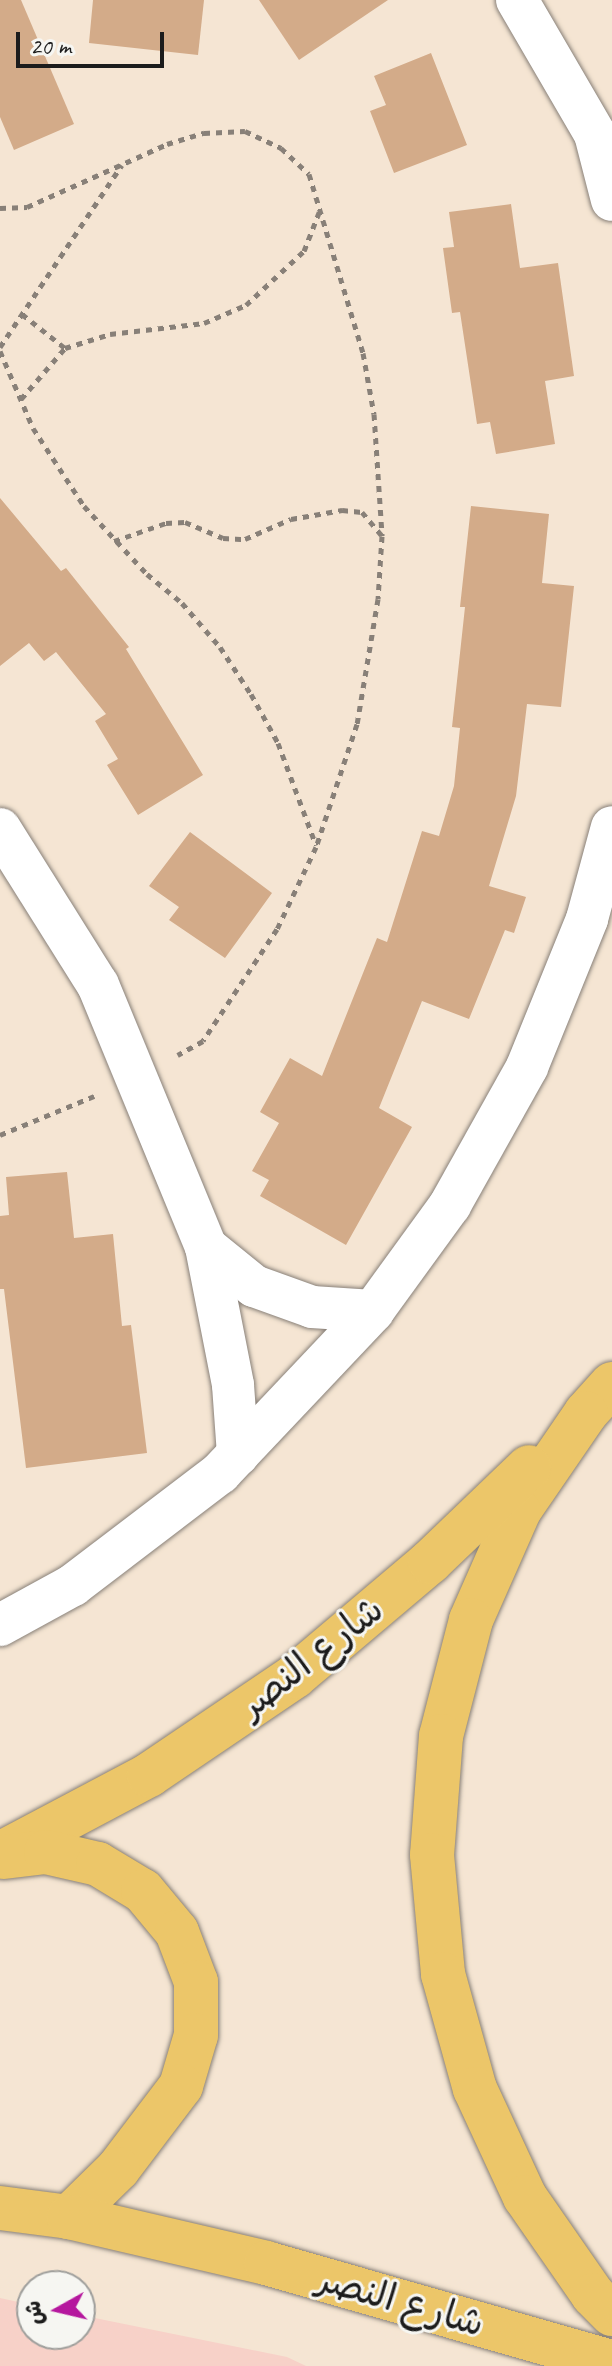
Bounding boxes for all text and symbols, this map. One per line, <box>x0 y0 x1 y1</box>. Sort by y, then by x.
scale bar <box>20 16 168 66</box>
text: 20 m <box>30 31 71 61</box>
street label: شارع النصر <box>230 1587 392 1727</box>
street label: شارع النصر <box>313 2256 489 2346</box>
north arrow <box>16 2270 96 2350</box>
text: ش <box>19 2299 50 2327</box>

